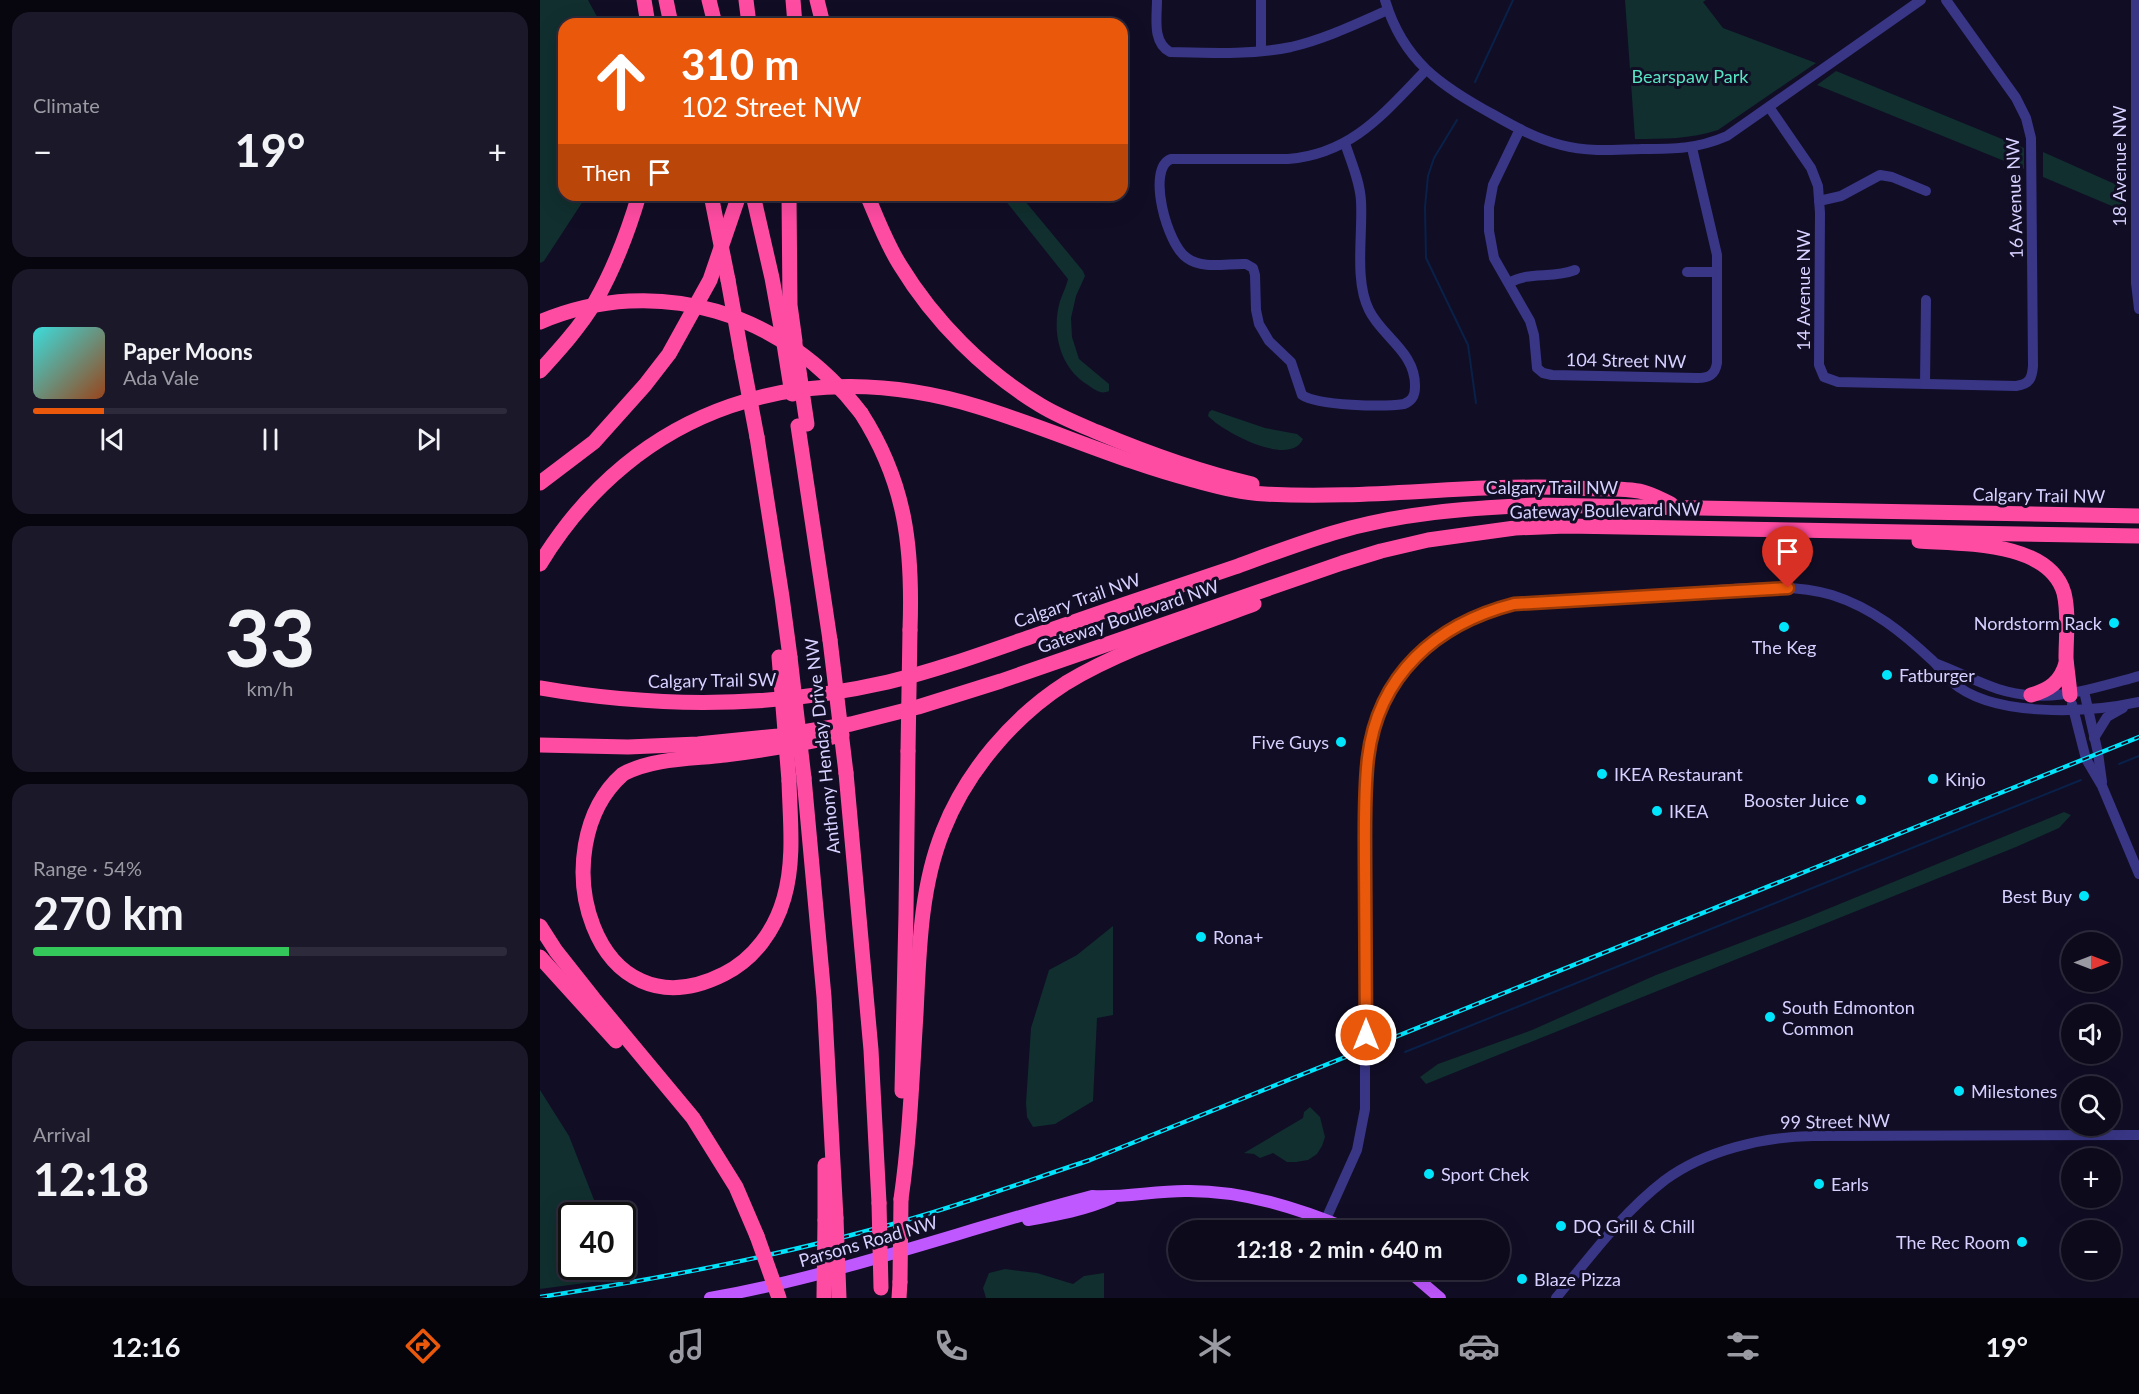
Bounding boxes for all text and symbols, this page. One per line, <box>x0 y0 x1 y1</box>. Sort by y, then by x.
text: 310 m <box>681 39 799 89</box>
icon: ahead <box>582 42 660 120</box>
park label: Bearspaw Park <box>1632 65 1749 87</box>
text: 102 Street NW <box>681 90 861 123</box>
text: Climate <box>33 93 100 117</box>
street label: 18 Avenue NW <box>2108 105 2130 227</box>
text: 19° <box>235 123 305 177</box>
text: − <box>33 131 52 171</box>
text: + <box>488 131 507 171</box>
street label: 16 Avenue NW <box>2001 137 2027 259</box>
icon: arrive <box>643 156 676 189</box>
text: Then <box>582 159 631 186</box>
street label: 14 Avenue NW <box>1792 229 1814 351</box>
text: Paper Moons <box>123 338 253 365</box>
street label: 104 Street NW <box>1566 348 1687 372</box>
text: Ada Vale <box>123 365 199 389</box>
icon: previous <box>96 423 129 456</box>
icon: pause <box>254 423 287 456</box>
icon: next <box>412 423 445 456</box>
street label: Calgary Trail NW <box>1486 476 1619 498</box>
street label: Calgary Trail NW <box>1973 483 2106 507</box>
street label: Gateway Boulevard NW <box>1510 497 1701 523</box>
pin <box>1762 526 1813 588</box>
icon: arrive <box>1771 535 1804 568</box>
street label: Calgary Trail NW <box>1011 568 1144 632</box>
street label: Gateway Boulevard NW <box>1034 574 1222 657</box>
text: 33 <box>225 590 315 684</box>
place label: Nordstorm Rack <box>1974 612 2103 634</box>
marker: Nordstorm Rack <box>2107 616 2121 630</box>
marker: The Keg <box>1777 620 1791 634</box>
street label: Anthony Henday Drive NW <box>800 636 844 855</box>
place label: The Keg <box>1752 636 1816 658</box>
place label: Fatburger <box>1899 664 1975 686</box>
street label: Calgary Trail SW <box>648 668 777 692</box>
marker: Fatburger <box>1880 668 1894 682</box>
text: km/h <box>247 676 293 700</box>
place label: Five Guys <box>1251 731 1329 753</box>
marker: Five Guys <box>1334 735 1348 749</box>
place label: IKEA Restaurant <box>1614 763 1743 785</box>
marker: IKEA Restaurant <box>1595 767 1609 781</box>
place label: Kinjo <box>1945 768 1986 790</box>
marker: Kinjo <box>1926 772 1940 786</box>
place label: Booster Juice <box>1743 789 1849 811</box>
marker: Booster Juice <box>1854 793 1868 807</box>
place label: IKEA <box>1669 800 1709 822</box>
marker: IKEA <box>1650 804 1664 818</box>
text: Range · 54% <box>33 856 142 880</box>
place label: Best Buy <box>2001 885 2073 907</box>
text: 270 km <box>33 886 184 940</box>
marker: Best Buy <box>2077 889 2091 903</box>
place label: Rona+ <box>1213 926 1263 948</box>
marker: Rona+ <box>1194 930 1208 944</box>
north arrow <box>2061 932 2121 992</box>
map controls <box>2061 932 2121 1280</box>
place label: South Edmonton Common <box>1782 996 1915 1039</box>
position arrow <box>1334 1003 1398 1067</box>
button: sound <box>2061 1004 2121 1064</box>
marker: South Edmonton Common <box>1763 1010 1777 1024</box>
button: search <box>2061 1076 2121 1136</box>
place label: Milestones <box>1971 1080 2058 1102</box>
marker: Milestones <box>1952 1084 1966 1098</box>
street label: 99 Street NW <box>1780 1109 1890 1133</box>
text: Arrival <box>33 1122 91 1146</box>
button: + <box>2061 1148 2121 1208</box>
text: 12:18 <box>33 1152 149 1206</box>
place label: Sport Chek <box>1441 1163 1530 1185</box>
marker: Sport Chek <box>1422 1167 1436 1181</box>
place label: Earls <box>1831 1173 1869 1195</box>
marker: Earls <box>1812 1177 1826 1191</box>
speed limit sign: 40 <box>558 1202 636 1280</box>
street label: Parsons Road NW <box>796 1211 940 1271</box>
place label: DQ Grill & Chill <box>1573 1215 1695 1237</box>
marker: DQ Grill & Chill <box>1554 1219 1568 1233</box>
button: − <box>2061 1220 2121 1280</box>
place label: The Rec Room <box>1896 1231 2010 1253</box>
marker: The Rec Room <box>2015 1235 2029 1249</box>
text: 12:18 · 2 min · 640 m <box>1236 1236 1442 1263</box>
place label: Blaze Pizza <box>1534 1268 1621 1290</box>
marker: Blaze Pizza <box>1515 1272 1529 1286</box>
icon: directions <box>402 1325 444 1367</box>
icon: music <box>666 1325 708 1367</box>
icon: phone <box>930 1325 972 1367</box>
icon: climate <box>1194 1325 1236 1367</box>
icon: car <box>1458 1325 1500 1367</box>
icon: filters <box>1722 1325 1764 1367</box>
text: 12:16 <box>111 1330 181 1363</box>
text: 19° <box>1985 1330 2028 1363</box>

